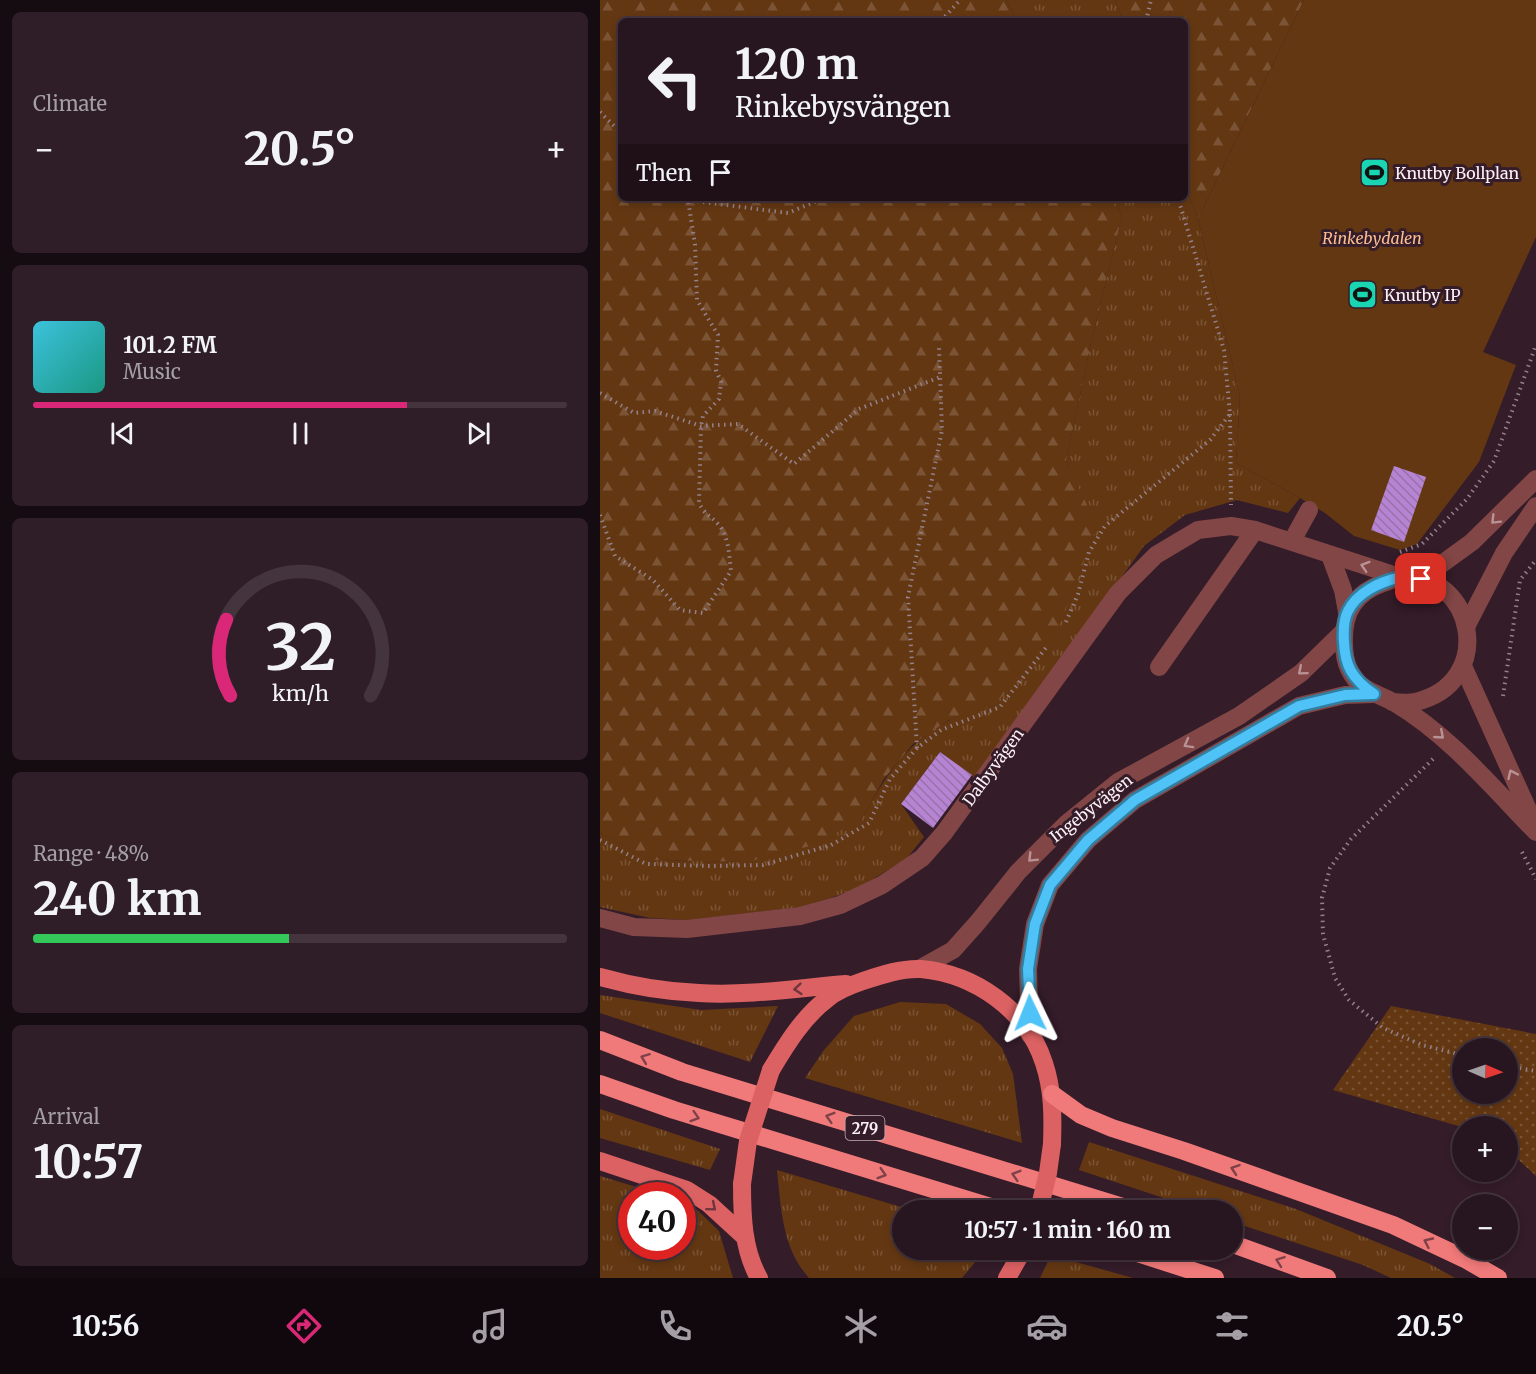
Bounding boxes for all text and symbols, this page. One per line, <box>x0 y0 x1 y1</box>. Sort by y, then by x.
text: 120 m <box>735 38 858 90</box>
icon: left <box>636 42 714 120</box>
text: Rinkebysvängen <box>735 90 951 124</box>
text: Climate <box>33 91 107 116</box>
text: 20.5° <box>244 121 356 177</box>
text: − <box>33 129 55 170</box>
text: + <box>545 129 567 170</box>
icon: arrive <box>704 156 737 189</box>
sports icon: Knutby Bollplan <box>1358 157 1390 189</box>
text: Then <box>636 159 692 187</box>
place label: Knutby Bollplan <box>1395 163 1519 183</box>
park label: Rinkebydalen <box>1322 228 1422 248</box>
sports icon: Knutby IP <box>1347 279 1379 311</box>
place label: Knutby IP <box>1384 285 1460 305</box>
text: 101.2 FM <box>123 331 217 359</box>
text: Music <box>123 359 181 384</box>
icon: previous <box>106 417 139 450</box>
icon: pause <box>284 417 317 450</box>
icon: next <box>462 417 495 450</box>
one-way arrow <box>1491 513 1501 524</box>
pin <box>1395 553 1446 604</box>
one-way arrow <box>1360 561 1371 573</box>
icon: arrive <box>1404 562 1437 595</box>
text: 32 <box>265 609 335 687</box>
one-way arrow <box>1298 664 1309 675</box>
text: km/h <box>272 680 328 707</box>
street label: Dalbyvägen <box>958 724 1028 810</box>
one-way arrow <box>1433 728 1444 739</box>
one-way arrow <box>1184 737 1194 748</box>
street label: Ingebyvägen <box>1046 769 1137 846</box>
one-way arrow <box>1507 770 1519 781</box>
text: Range · 48% <box>33 841 149 866</box>
one-way arrow <box>1028 851 1039 862</box>
text: 240 km <box>33 871 202 927</box>
position arrow <box>998 981 1062 1045</box>
one-way arrow <box>794 982 803 995</box>
north arrow <box>1452 1038 1518 1104</box>
map controls <box>1452 1038 1518 1260</box>
one-way arrow <box>640 1052 650 1065</box>
text: Arrival <box>33 1104 100 1129</box>
one-way arrow <box>689 1109 700 1122</box>
one-way arrow <box>825 1112 836 1124</box>
road number: 279 <box>846 1116 884 1140</box>
button: + <box>1452 1116 1518 1182</box>
text: 10:57 <box>33 1134 143 1190</box>
one-way arrow <box>1231 1164 1241 1177</box>
one-way arrow <box>876 1167 887 1179</box>
one-way arrow <box>1012 1169 1022 1182</box>
speed limit sign: 40 <box>618 1182 696 1260</box>
button: − <box>1452 1194 1518 1260</box>
one-way arrow <box>705 1200 716 1211</box>
text: 10:57 · 1 min · 160 m <box>964 1216 1171 1244</box>
one-way arrow <box>1423 1237 1434 1249</box>
one-way arrow <box>1275 1255 1286 1268</box>
icon: directions <box>283 1305 325 1347</box>
icon: music <box>469 1305 511 1347</box>
icon: phone <box>654 1305 696 1347</box>
icon: climate <box>840 1305 882 1347</box>
icon: car <box>1026 1305 1068 1347</box>
icon: filters <box>1211 1305 1253 1347</box>
text: 10:56 <box>72 1309 139 1343</box>
text: 20.5° <box>1397 1309 1464 1343</box>

